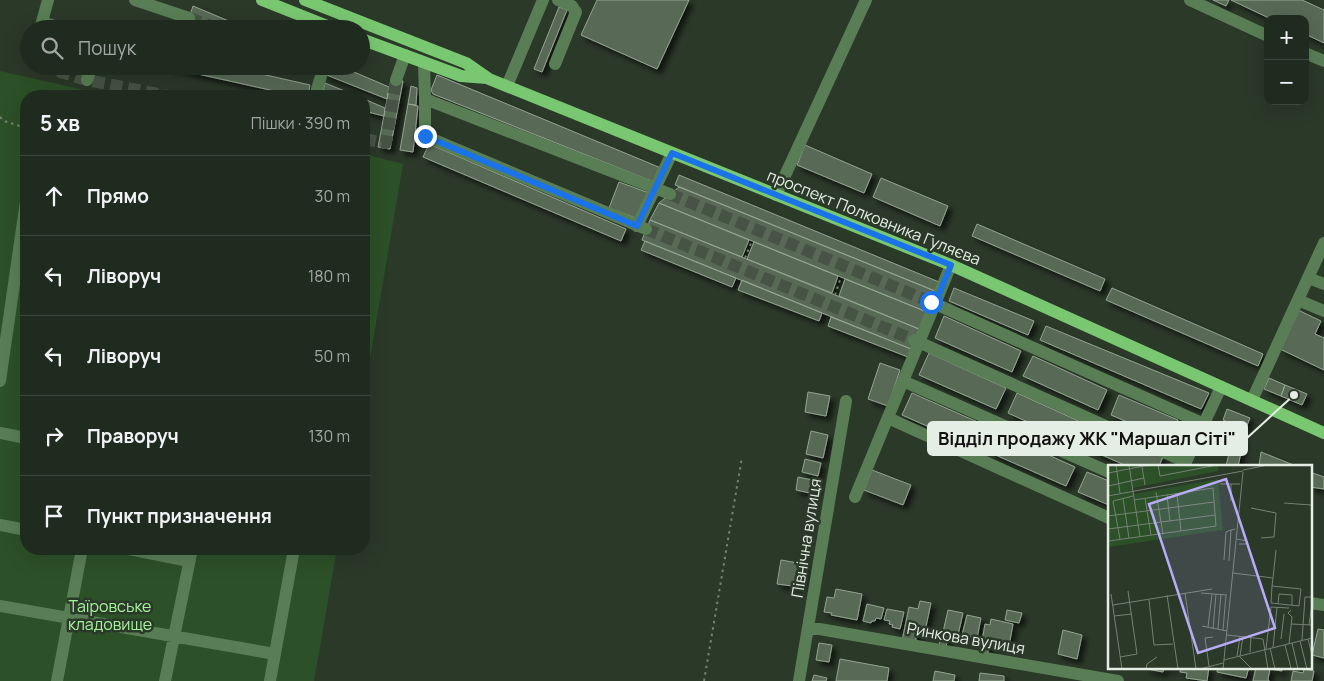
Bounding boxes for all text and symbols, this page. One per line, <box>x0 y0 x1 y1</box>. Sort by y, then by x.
map controls <box>1264 15 1309 105</box>
button: + <box>1264 15 1309 60</box>
search box <box>20 20 370 75</box>
icon: search <box>38 34 66 62</box>
text: Пошук <box>78 35 136 61</box>
button: − <box>1264 60 1309 105</box>
text: 5 хв <box>40 109 80 137</box>
text: Пішки · 390 m <box>251 112 350 134</box>
route end <box>414 125 437 148</box>
street label: проспект Полковника Гуляєва <box>764 164 984 270</box>
icon: ahead <box>40 182 68 210</box>
text: Прямо <box>87 183 149 209</box>
text: 30 m <box>315 185 350 207</box>
icon: left <box>40 262 68 290</box>
text: Ліворуч <box>87 263 161 289</box>
text: 180 m <box>308 265 350 287</box>
route start <box>920 291 943 314</box>
icon: left <box>40 342 68 370</box>
text: Ліворуч <box>87 343 161 369</box>
text: 50 m <box>314 345 350 367</box>
icon: right <box>40 422 68 450</box>
callout: Відділ продажу ЖК "Маршал Сіті" <box>928 422 1247 455</box>
text: Праворуч <box>87 423 179 449</box>
text: 130 m <box>308 425 350 447</box>
text: Відділ продажу ЖК "Маршал Сіті" <box>938 426 1236 450</box>
inset map <box>1108 465 1312 668</box>
street label: Північна вулиця <box>786 477 826 599</box>
icon: arrive <box>40 502 68 530</box>
text: Пункт призначення <box>87 503 272 529</box>
park label: Таїровське кладовище <box>68 595 152 635</box>
street label: Ринкова вулиця <box>905 617 1027 659</box>

